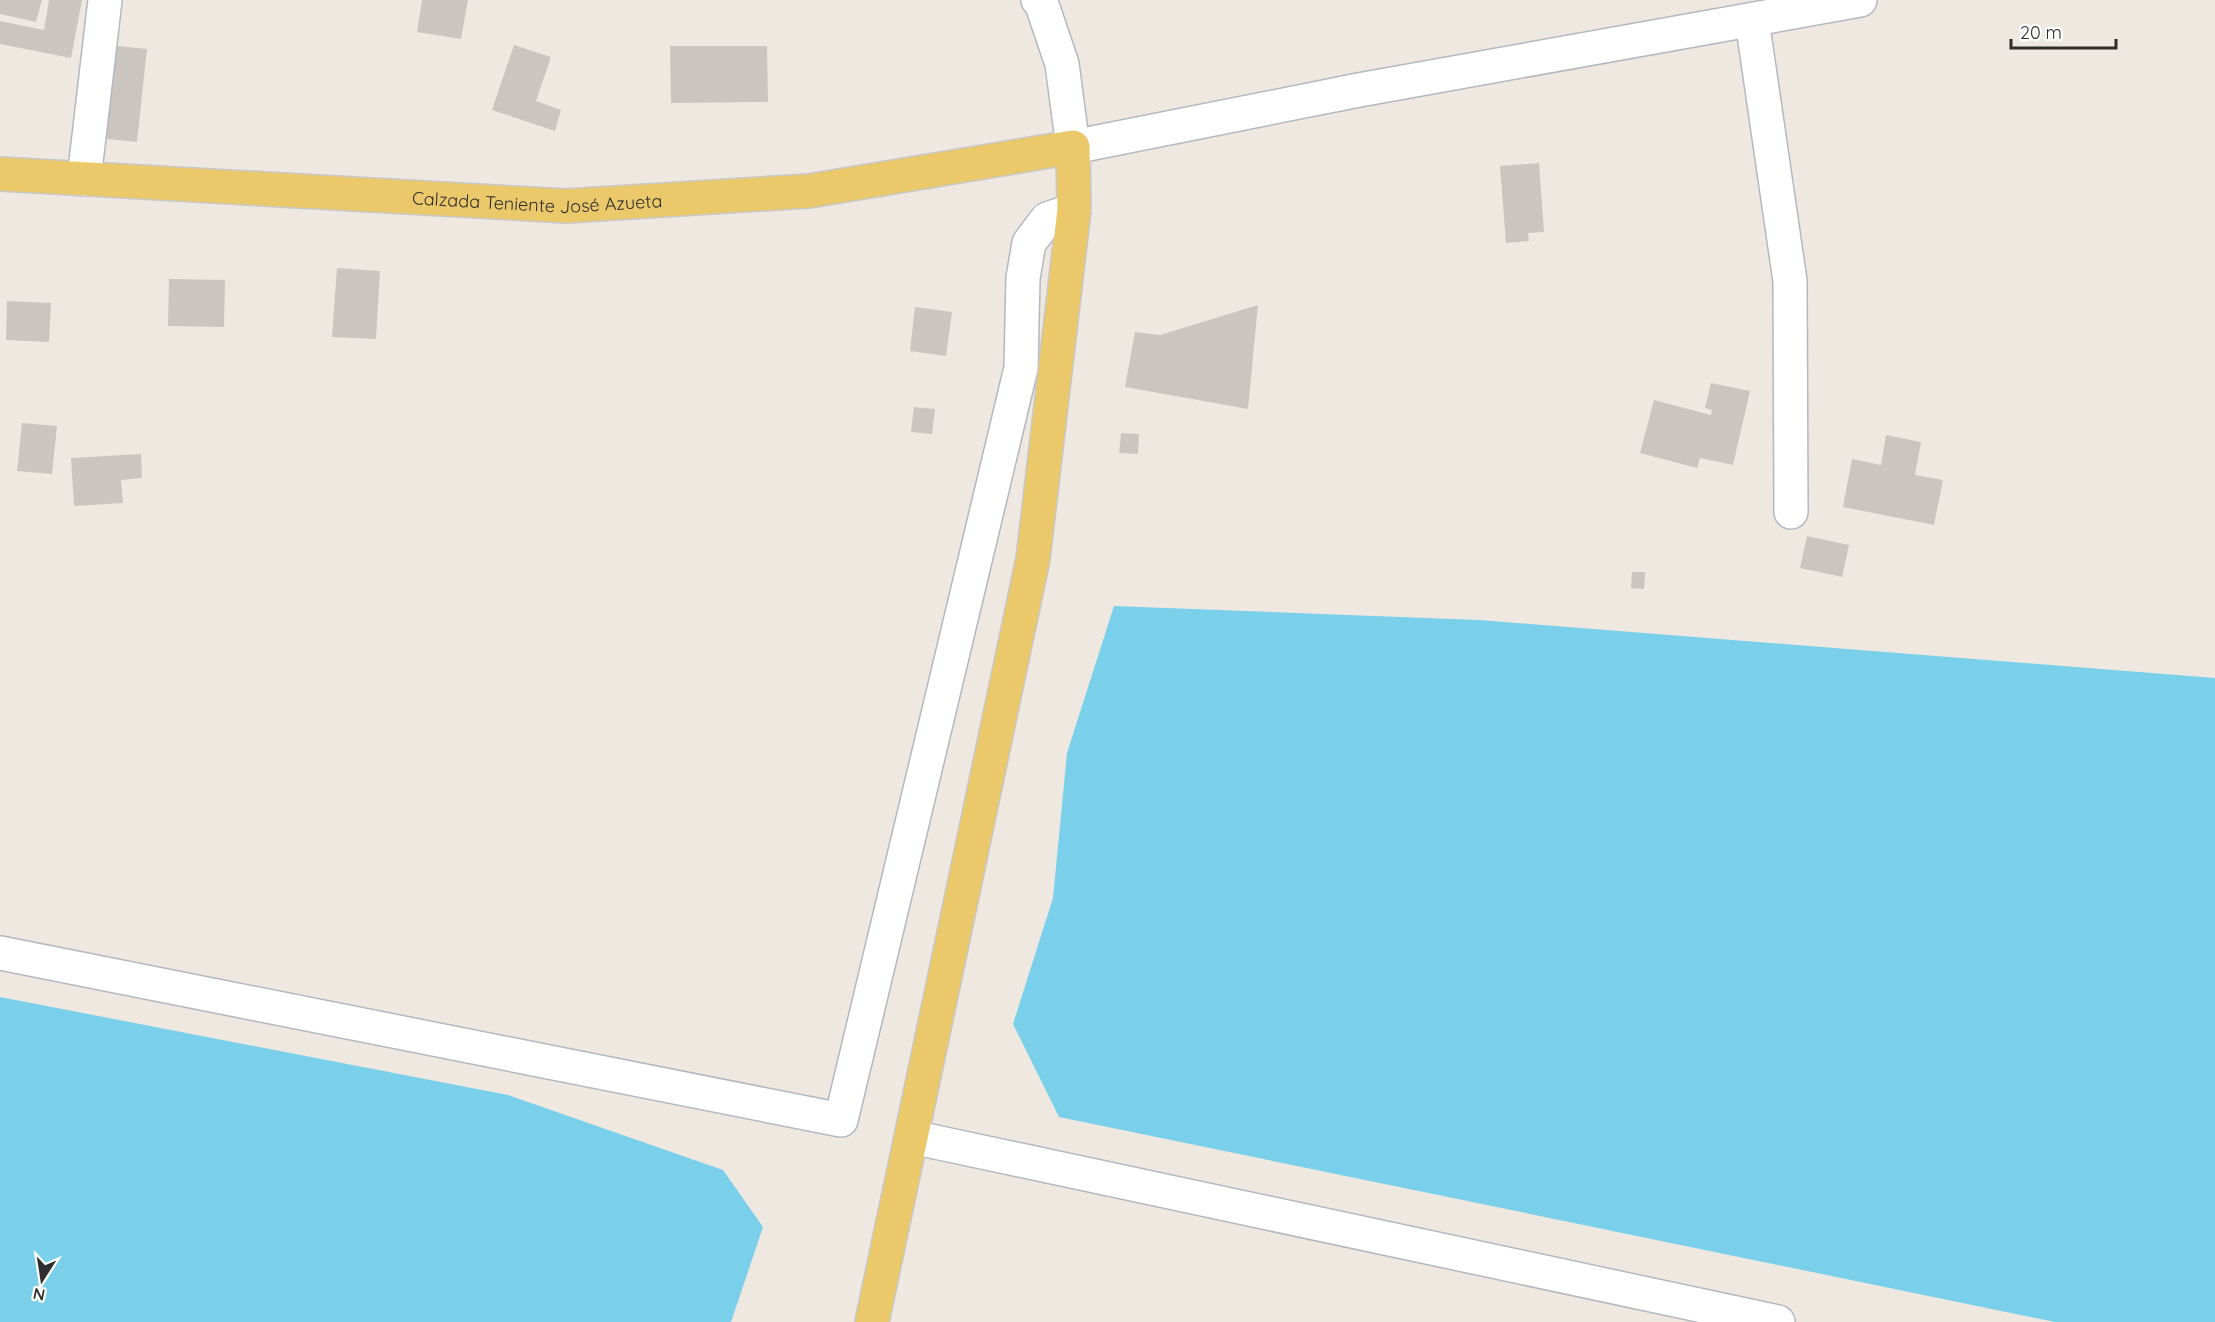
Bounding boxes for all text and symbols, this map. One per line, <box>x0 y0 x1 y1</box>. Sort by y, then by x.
scale bar <box>2011 12 2116 50</box>
text: 20 m <box>2020 21 2062 44</box>
street label: Calzada Teniente José Azueta <box>411 186 663 218</box>
north arrow <box>12 1250 72 1310</box>
text: N <box>31 1284 47 1306</box>

